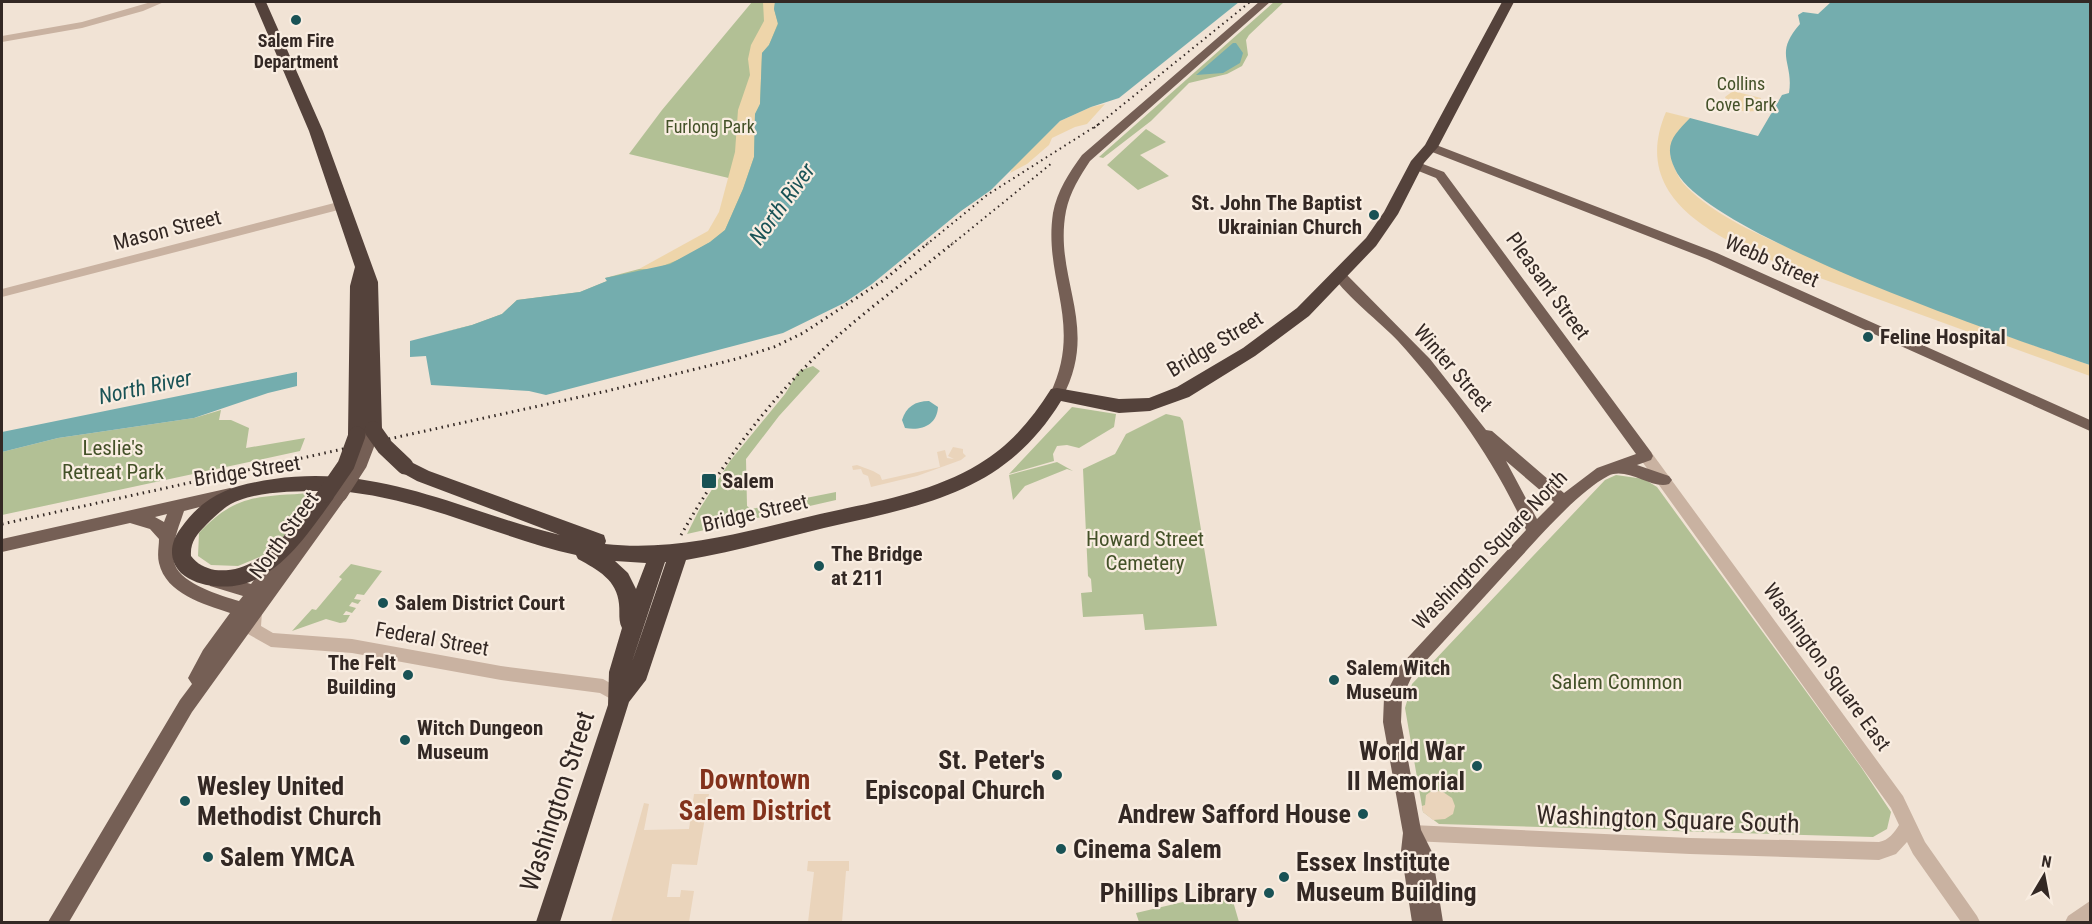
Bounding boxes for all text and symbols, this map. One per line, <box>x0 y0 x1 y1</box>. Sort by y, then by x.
marker: Salem Fire Department <box>289 13 303 27</box>
place label: Salem Fire Department <box>254 30 339 72</box>
park label: Collins Cove Park <box>1705 73 1777 115</box>
park label: Furlong Park <box>665 116 755 137</box>
water label: North River <box>744 158 820 249</box>
place label: St. John The Baptist Ukrainian Church <box>1191 191 1362 239</box>
street label: Mason Street <box>111 205 223 255</box>
marker: St. John The Baptist Ukrainian Church <box>1367 208 1381 222</box>
street label: Pleasant Street <box>1501 228 1595 344</box>
street label: Webb Street <box>1721 230 1823 292</box>
street label: Bridge Street <box>1163 306 1267 382</box>
street label: Winter Street <box>1409 320 1497 416</box>
place label: Feline Hospital <box>1880 325 2006 349</box>
marker: Feline Hospital <box>1861 330 1875 344</box>
water label: North River <box>96 365 194 409</box>
park label: Leslie's Retreat Park <box>62 436 164 484</box>
street label: Bridge Street <box>192 451 302 491</box>
street label: Washington Square North <box>1408 466 1572 634</box>
place label: Salem <box>722 469 774 493</box>
marker: Salem <box>700 472 718 490</box>
street label: North Street <box>245 487 323 583</box>
street label: Bridge Street <box>700 489 810 537</box>
park label: Howard Street Cemetery <box>1086 527 1204 575</box>
place label: The Bridge at 211 <box>831 542 923 590</box>
marker: The Bridge at 211 <box>812 559 826 573</box>
street label: Washington Square East <box>1758 579 1896 755</box>
place label: Salem District Court <box>395 591 565 615</box>
marker: Salem District Court <box>376 596 390 610</box>
street label: Federal Street <box>373 617 491 661</box>
place label: The Felt Building <box>327 651 396 699</box>
place label: Salem Witch Museum <box>1346 656 1450 704</box>
marker: The Felt Building <box>401 668 415 682</box>
park label: Salem Common <box>1551 670 1683 694</box>
marker: Salem Witch Museum <box>1327 673 1341 687</box>
street label: Washington Street <box>514 707 600 895</box>
place label: Witch Dungeon Museum <box>417 716 543 764</box>
marker: Witch Dungeon Museum <box>398 733 412 747</box>
place label: World War II Memorial <box>1347 736 1465 796</box>
place label: St. Peter's Episcopal Church <box>865 745 1045 805</box>
marker: World War II Memorial <box>1470 759 1484 773</box>
district label: Downtown Salem District <box>679 764 831 827</box>
marker: St. Peter's Episcopal Church <box>1050 768 1064 782</box>
place label: Wesley United Methodist Church <box>197 771 382 831</box>
marker: Wesley United Methodist Church <box>178 794 192 808</box>
place label: Andrew Safford House <box>1118 799 1351 829</box>
street label: Washington Square South <box>1536 799 1800 839</box>
marker: Andrew Safford House <box>1356 807 1370 821</box>
place label: Cinema Salem <box>1073 834 1222 864</box>
place label: Salem YMCA <box>220 842 355 872</box>
marker: Cinema Salem <box>1054 842 1068 856</box>
north arrow <box>2014 846 2074 906</box>
place label: Essex Institute Museum Building <box>1296 847 1477 907</box>
marker: Salem YMCA <box>201 850 215 864</box>
text: N <box>2040 852 2053 872</box>
marker: Essex Institute Museum Building <box>1277 870 1291 884</box>
place label: Phillips Library <box>1100 878 1257 908</box>
marker: Phillips Library <box>1262 886 1276 900</box>

